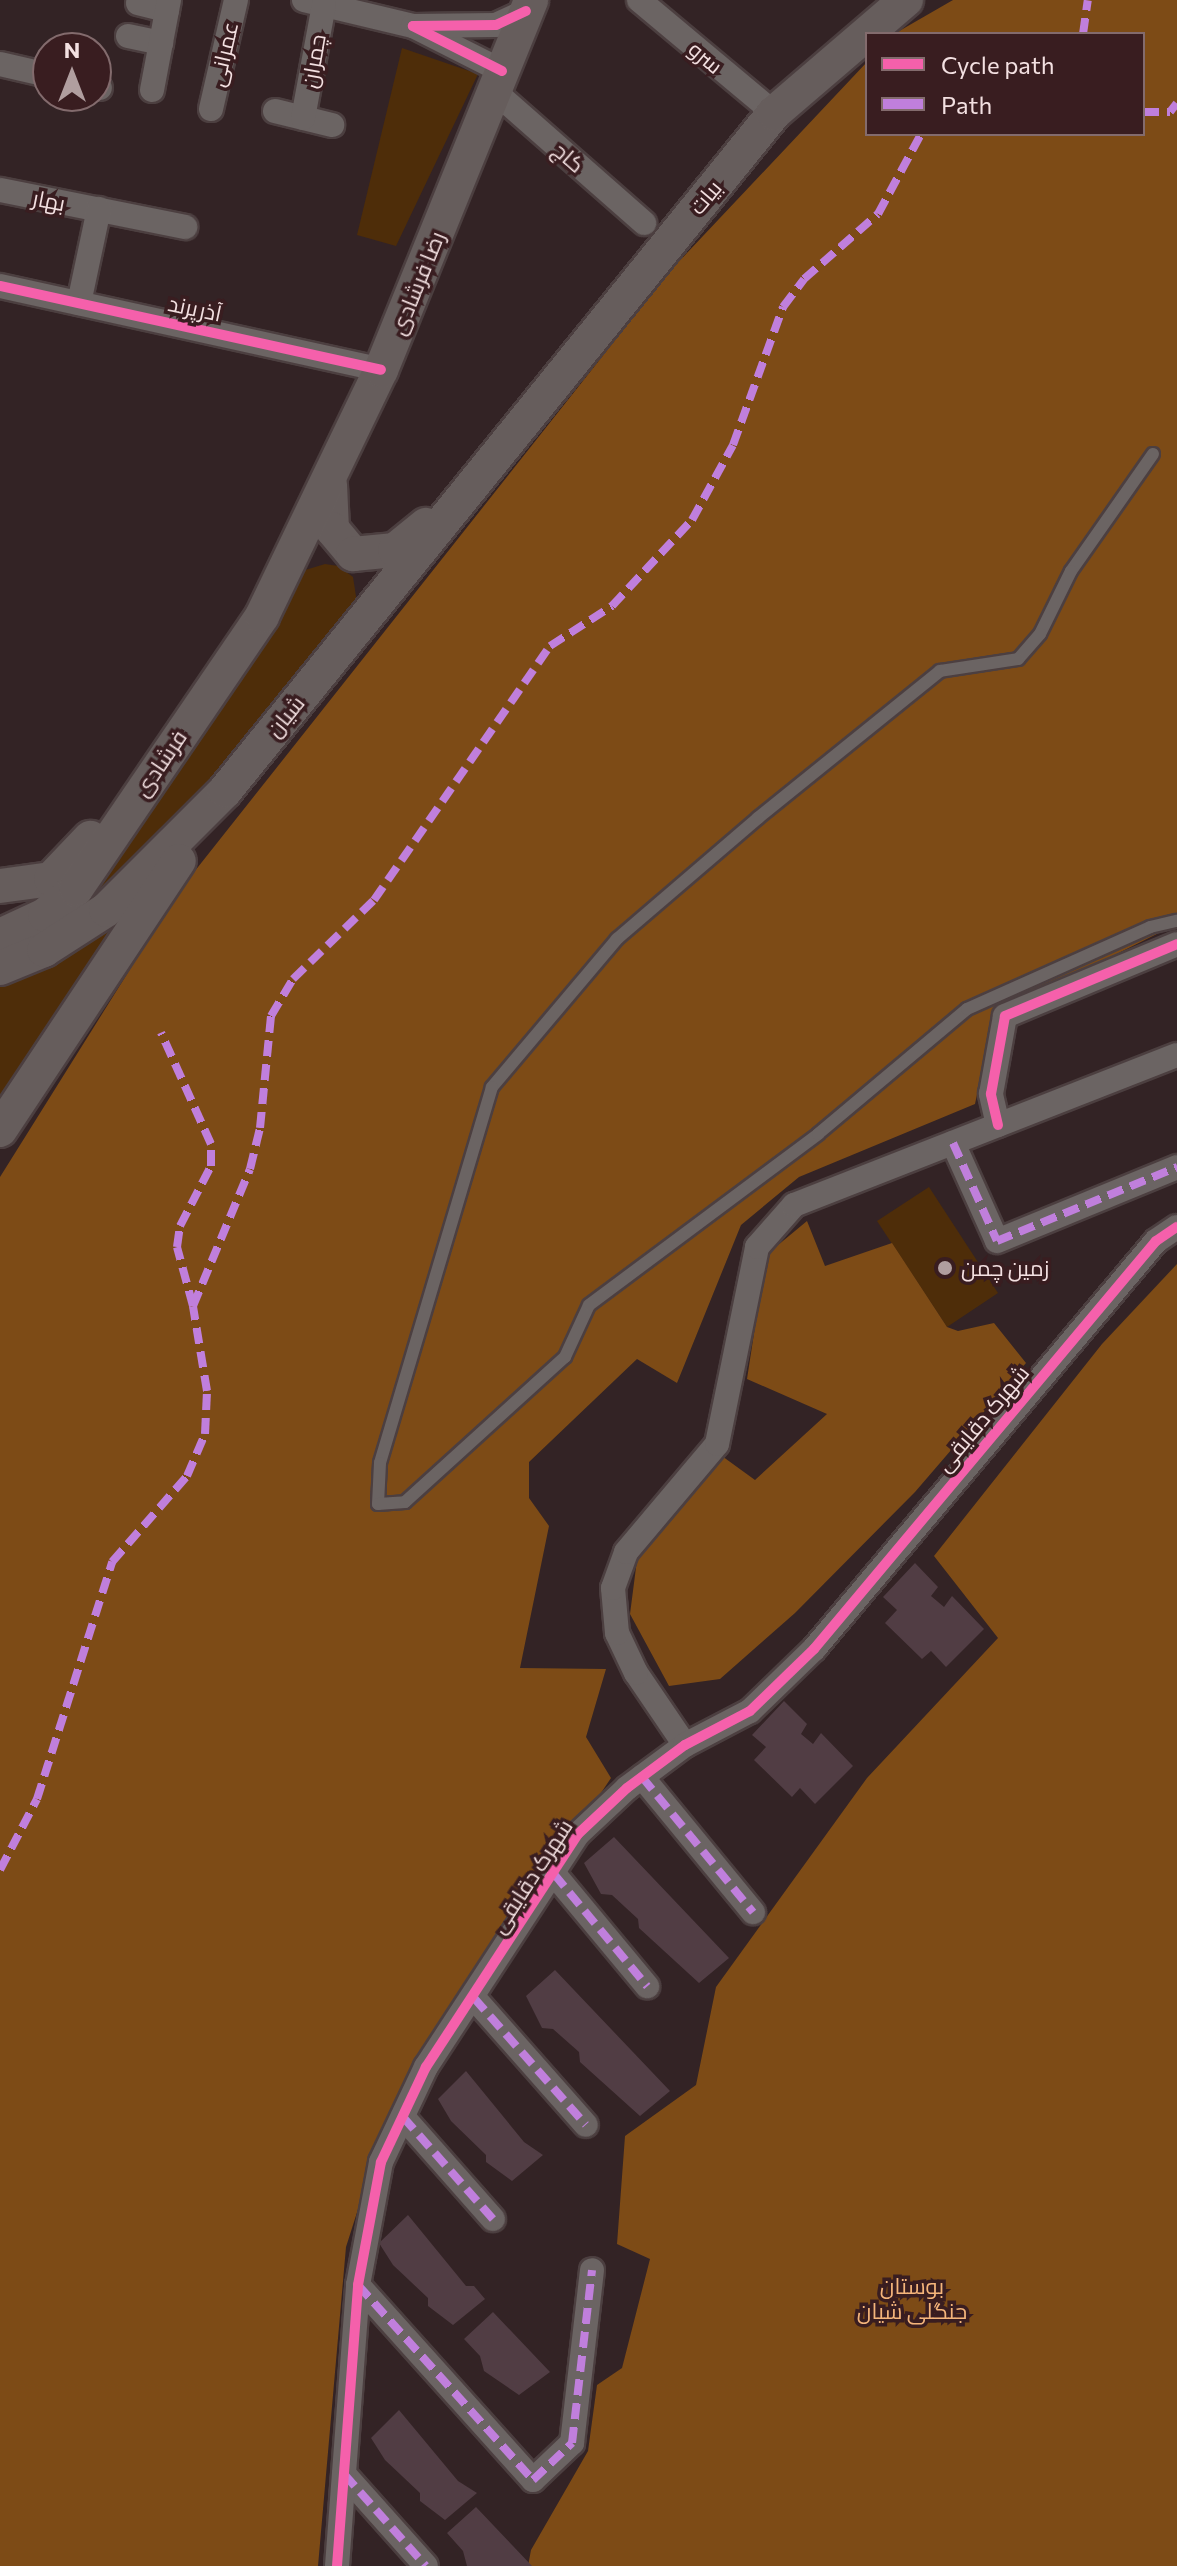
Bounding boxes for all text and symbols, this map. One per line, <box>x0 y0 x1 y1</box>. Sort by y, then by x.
street label: عمرانی <box>203 19 243 89</box>
north arrow <box>32 32 112 112</box>
street label: چمران <box>295 32 331 90</box>
legend <box>865 32 1145 136</box>
street label: سرو <box>684 35 728 79</box>
text: N <box>64 36 80 63</box>
text: Cycle path <box>941 50 1055 79</box>
text: Path <box>941 90 992 119</box>
street label: کاج <box>548 136 590 178</box>
street label: بیات <box>683 175 727 219</box>
street label: بهار <box>30 184 68 216</box>
street label: رضا فرشادی <box>384 227 450 339</box>
street label: آذرپرند <box>166 289 224 327</box>
street label: شیان <box>260 690 310 742</box>
street label: فرشادی <box>128 725 192 801</box>
place label: زمین چمن <box>961 1255 1049 1281</box>
marker: زمین چمن <box>936 1259 954 1277</box>
street label: شهرک دقایقی <box>930 1359 1034 1477</box>
street label: شهرک دقایقی <box>484 1814 578 1938</box>
park label: بوستان جنگلی شیان <box>857 2272 967 2324</box>

